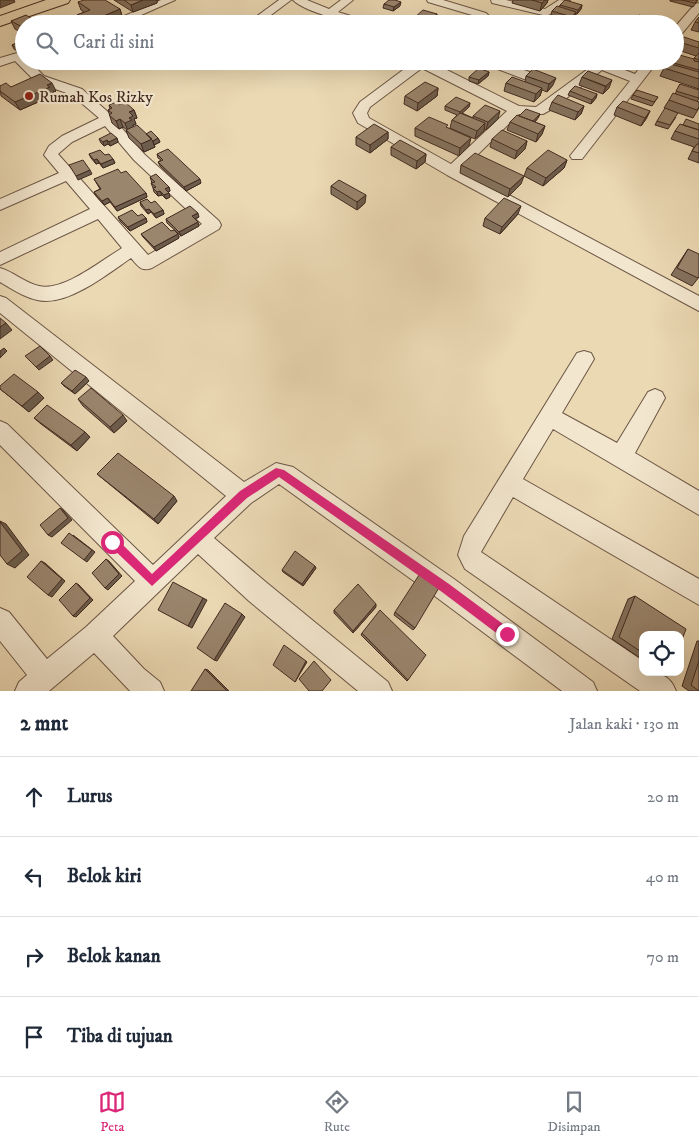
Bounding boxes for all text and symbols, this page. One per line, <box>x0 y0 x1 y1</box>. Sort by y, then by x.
search box <box>15 15 684 70</box>
icon: search <box>33 29 61 57</box>
text: Cari di sini <box>73 31 154 54</box>
place label: Rumah Kos Rizky <box>39 87 153 107</box>
marker: Rumah Kos Rizky <box>23 90 35 102</box>
route start <box>101 531 124 554</box>
route end <box>496 623 519 646</box>
map controls <box>639 631 684 676</box>
button: locate <box>639 631 684 676</box>
text: 2 mnt <box>20 711 68 737</box>
text: Jalan kaki · 130 m <box>569 714 679 734</box>
icon: ahead <box>20 783 48 811</box>
text: Lurus <box>67 785 112 808</box>
text: 20 m <box>647 787 679 807</box>
icon: left <box>20 863 48 891</box>
text: Belok kiri <box>67 865 141 888</box>
text: 40 m <box>646 867 679 887</box>
icon: right <box>20 943 48 971</box>
text: Belok kanan <box>67 945 161 968</box>
text: 70 m <box>647 947 679 967</box>
icon: arrive <box>20 1023 48 1051</box>
text: Tiba di tujuan <box>67 1025 173 1048</box>
tab: Peta <box>98 1088 126 1136</box>
tab: Rute <box>323 1088 351 1136</box>
tab: Disimpan <box>548 1088 601 1136</box>

